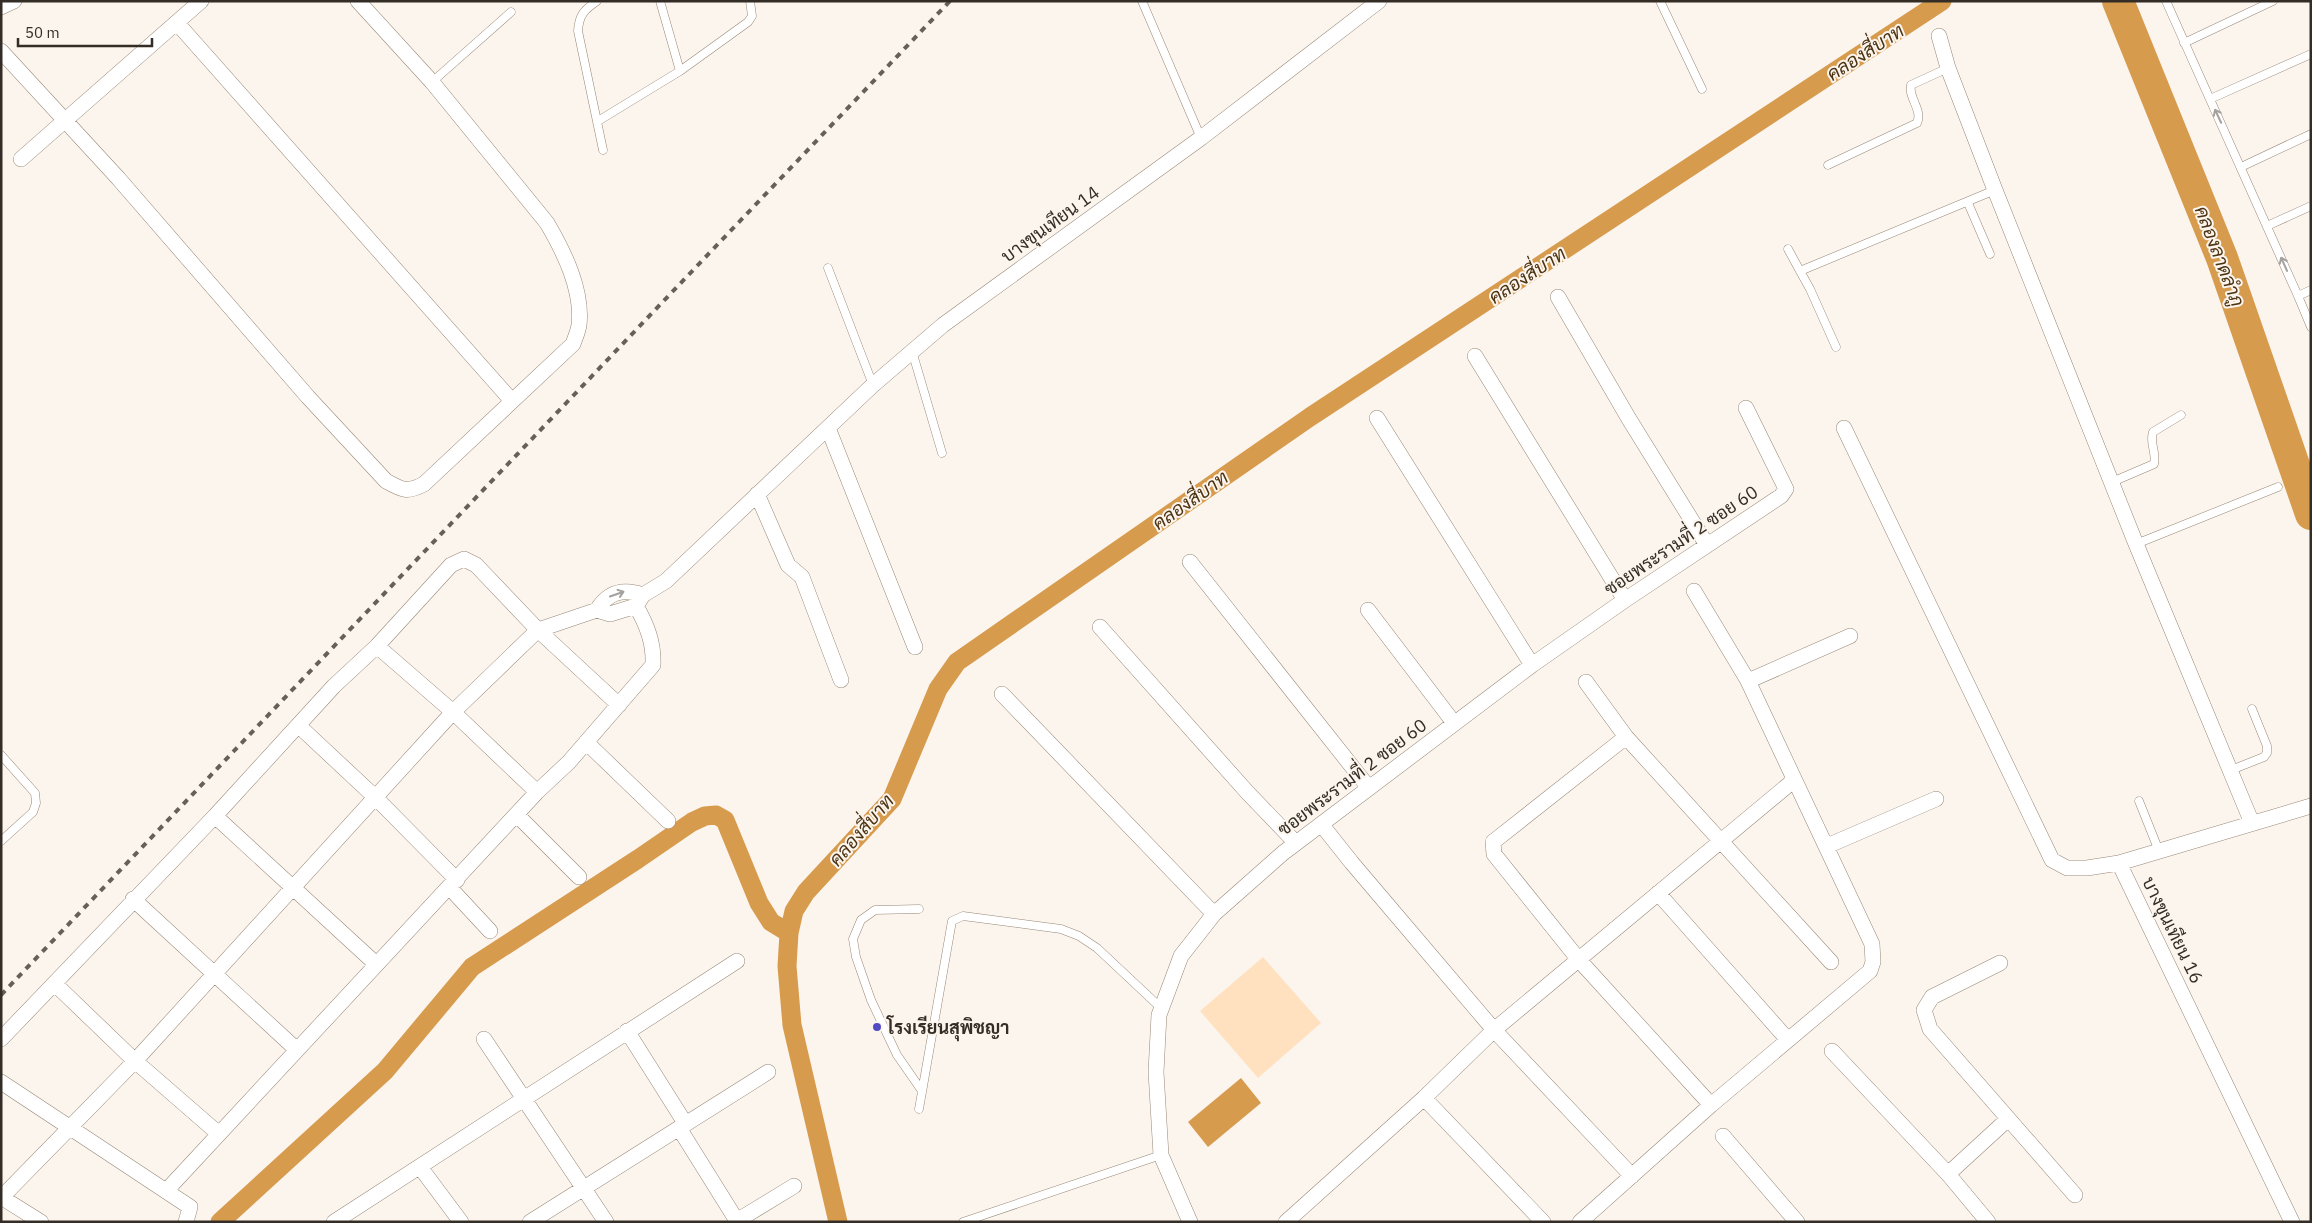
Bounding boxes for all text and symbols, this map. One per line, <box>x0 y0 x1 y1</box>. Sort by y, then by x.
water label: คลองสี่บาท <box>1819 14 1908 86</box>
scale bar <box>18 15 151 47</box>
text: 50 m <box>25 23 60 42</box>
one-way arrow <box>2212 109 2222 124</box>
street label: บางขุนเทียน 14 <box>996 180 1104 268</box>
water label: คลองลาดลำภู <box>2188 202 2250 310</box>
water label: คลองสี่บาท <box>1481 237 1570 309</box>
one-way arrow <box>2278 257 2288 272</box>
water label: คลองสี่บาท <box>1145 461 1233 535</box>
street label: ซอยพระรามที่ 2 ซอย 60 <box>1597 477 1762 600</box>
one-way arrow <box>609 588 625 598</box>
street label: ซอยพระรามที่ 2 ซอย 60 <box>1271 710 1431 841</box>
water label: คลองสี่บาท <box>820 786 899 871</box>
street label: บางขุนเทียน 16 <box>2136 873 2210 987</box>
place label: โรงเรียนสุพิชญา <box>886 1015 1009 1042</box>
marker: โรงเรียนสุพิชญา <box>871 1021 883 1033</box>

